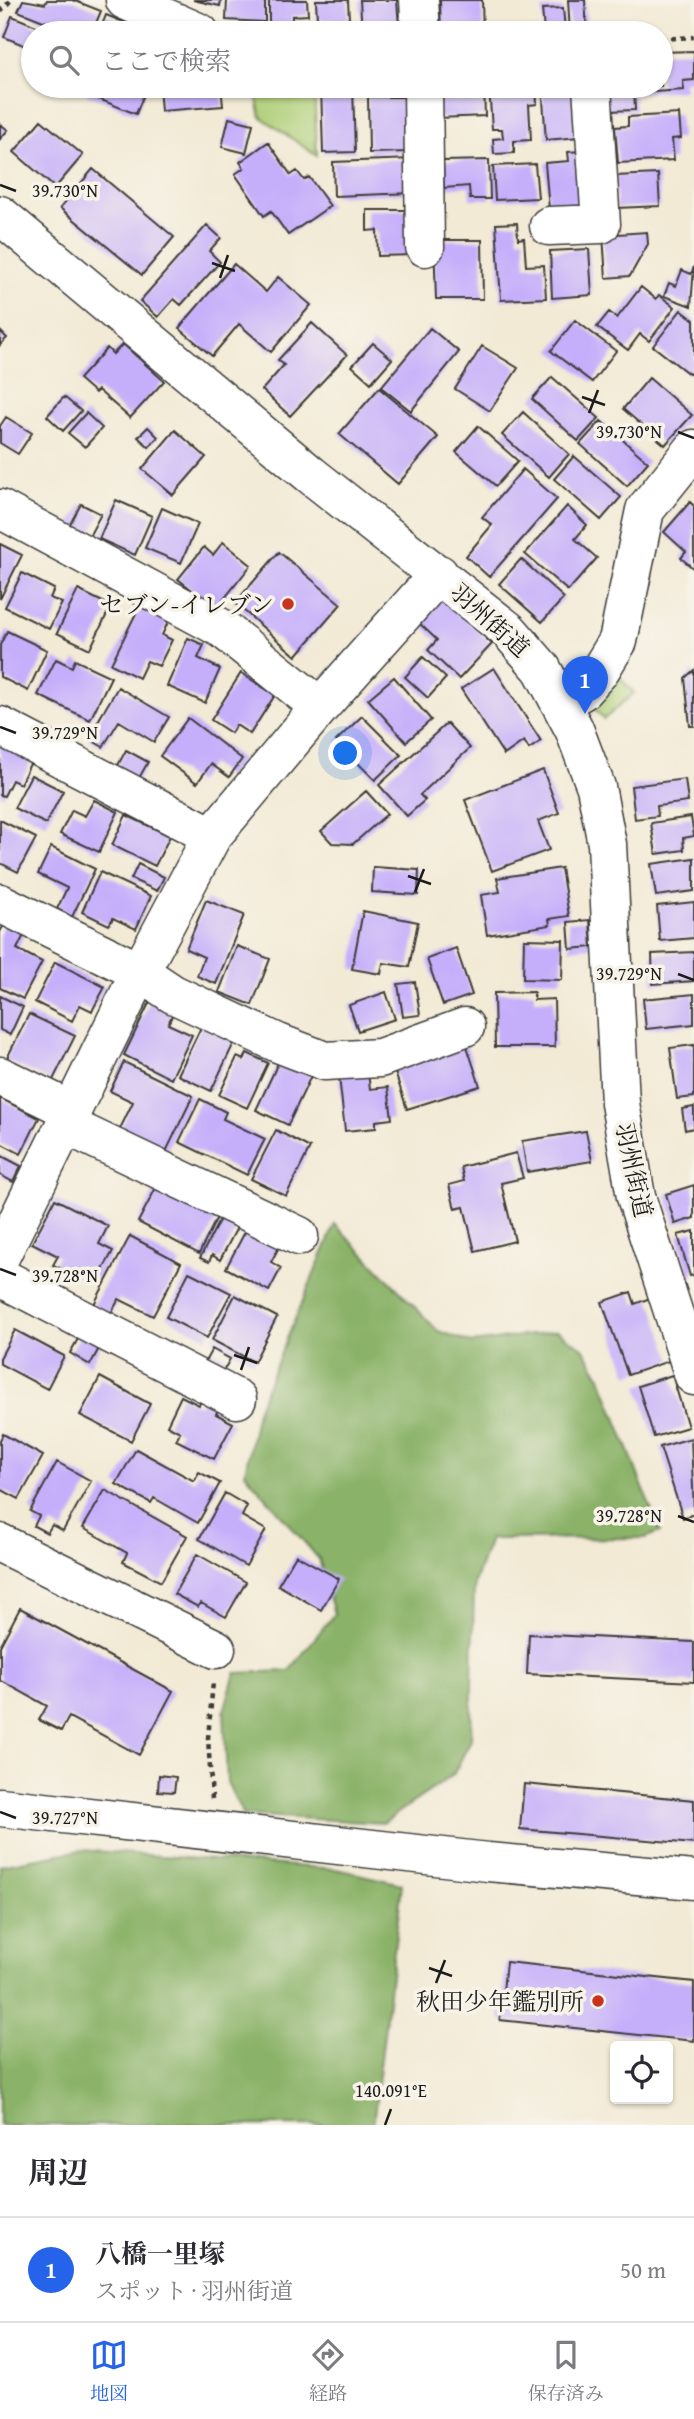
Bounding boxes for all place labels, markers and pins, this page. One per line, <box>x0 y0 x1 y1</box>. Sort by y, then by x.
place label: セブン-イレブン <box>100 587 274 622</box>
marker: セブン-イレブン <box>280 596 296 612</box>
pin: 1 <box>562 656 608 714</box>
place label: 秋田少年鑑別所 <box>416 1984 584 2019</box>
marker: 秋田少年鑑別所 <box>590 1993 606 2009</box>

